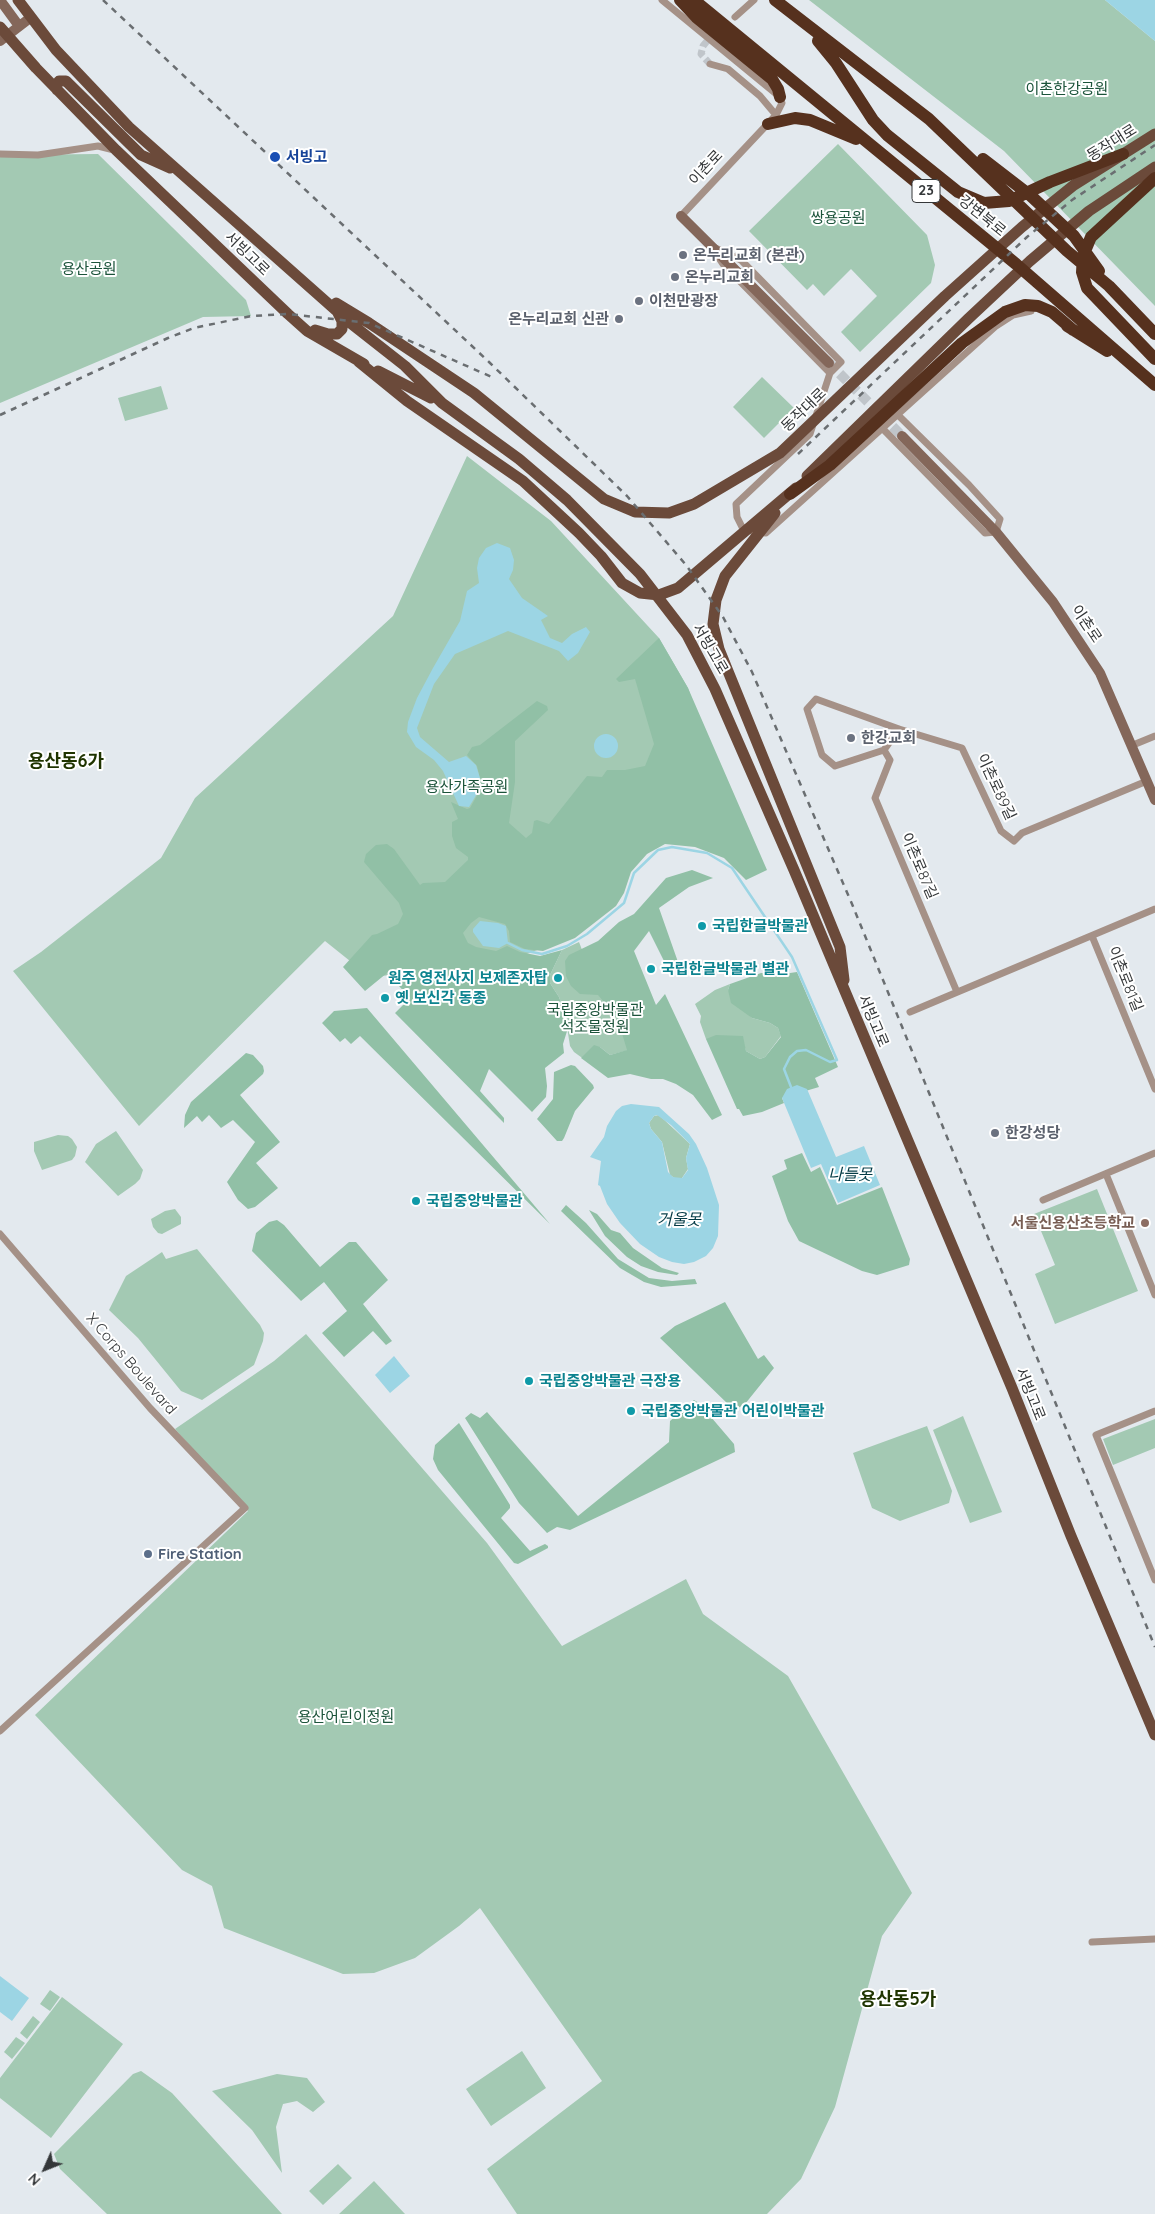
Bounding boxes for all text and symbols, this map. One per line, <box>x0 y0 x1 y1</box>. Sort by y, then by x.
park label: 이촌한강공원 <box>1026 80 1108 98</box>
street label: 동작대로 <box>1084 121 1140 165</box>
street label: 이촌로 <box>685 147 727 189</box>
place label: 서빙고 <box>286 148 327 166</box>
marker: 서빙고 <box>268 150 282 164</box>
road number: 23 <box>912 180 940 202</box>
street label: 강변북로 <box>955 192 1009 240</box>
park label: 쌍용공원 <box>810 209 866 227</box>
street label: 서빙고로 <box>221 228 273 280</box>
place label: 온누리교회 (본관) <box>693 246 805 264</box>
marker: 온누리교회 (본관) <box>677 249 689 261</box>
park label: 용산공원 <box>61 260 117 278</box>
place label: 온누리교회 <box>685 268 754 286</box>
marker: 온누리교회 <box>669 271 681 283</box>
place label: 이천만광장 <box>649 292 718 310</box>
marker: 이천만광장 <box>633 295 645 307</box>
place label: 온누리교회 신관 <box>508 310 609 328</box>
marker: 온누리교회 신관 <box>613 313 625 325</box>
street label: 동작대로 <box>778 384 830 436</box>
street label: 이촌로 <box>1067 602 1105 646</box>
street label: 서빙고로 <box>688 621 732 677</box>
place label: 한강교회 <box>861 729 916 747</box>
marker: 한강교회 <box>845 732 857 744</box>
district label: 용산동6가 <box>28 751 104 773</box>
street label: 이촌로89길 <box>973 751 1019 823</box>
park label: 용산가족공원 <box>426 778 508 796</box>
street label: 이촌로87길 <box>897 830 941 902</box>
place label: 국립한글박물관 <box>712 917 809 935</box>
marker: 국립한글박물관 <box>696 920 708 932</box>
street label: 이촌로81길 <box>1104 944 1146 1014</box>
place label: 국립한글박물관 별관 <box>661 960 789 978</box>
marker: 국립한글박물관 별관 <box>645 963 657 975</box>
place label: 원주 영전사지 보제존자탑 <box>388 969 548 987</box>
marker: 원주 영전사지 보제존자탑 <box>552 972 564 984</box>
place label: 옛 보신각 동종 <box>395 989 486 1007</box>
marker: 옛 보신각 동종 <box>379 992 391 1004</box>
street label: 서빙고로 <box>854 992 892 1050</box>
park label: 국립중앙박물관 석조물정원 <box>547 1001 643 1036</box>
place label: 한강성당 <box>1005 1124 1060 1142</box>
marker: 한강성당 <box>989 1127 1001 1139</box>
water label: 나들못 <box>828 1165 872 1185</box>
place label: 국립중앙박물관 <box>426 1192 523 1210</box>
marker: 국립중앙박물관 <box>410 1195 422 1207</box>
water label: 거울못 <box>657 1210 701 1230</box>
place label: 서울신용산초등학교 <box>1011 1214 1135 1232</box>
marker: 서울신용산초등학교 <box>1139 1217 1151 1229</box>
street label: X Corps Boulevard <box>82 1310 180 1418</box>
street label: 서빙고로 <box>1011 1365 1049 1423</box>
place label: 국립중앙박물관 극장용 <box>539 1372 681 1390</box>
marker: 국립중앙박물관 극장용 <box>523 1375 535 1387</box>
place label: 국립중앙박물관 어린이박물관 <box>641 1402 825 1420</box>
marker: 국립중앙박물관 어린이박물관 <box>625 1405 637 1417</box>
place label: Fire Station <box>158 1545 242 1563</box>
marker: Fire Station <box>142 1548 154 1560</box>
park label: 용산어린이정원 <box>298 1708 394 1726</box>
district label: 용산동5가 <box>860 1989 936 2011</box>
north arrow <box>20 2144 70 2194</box>
text: N <box>24 2169 44 2189</box>

